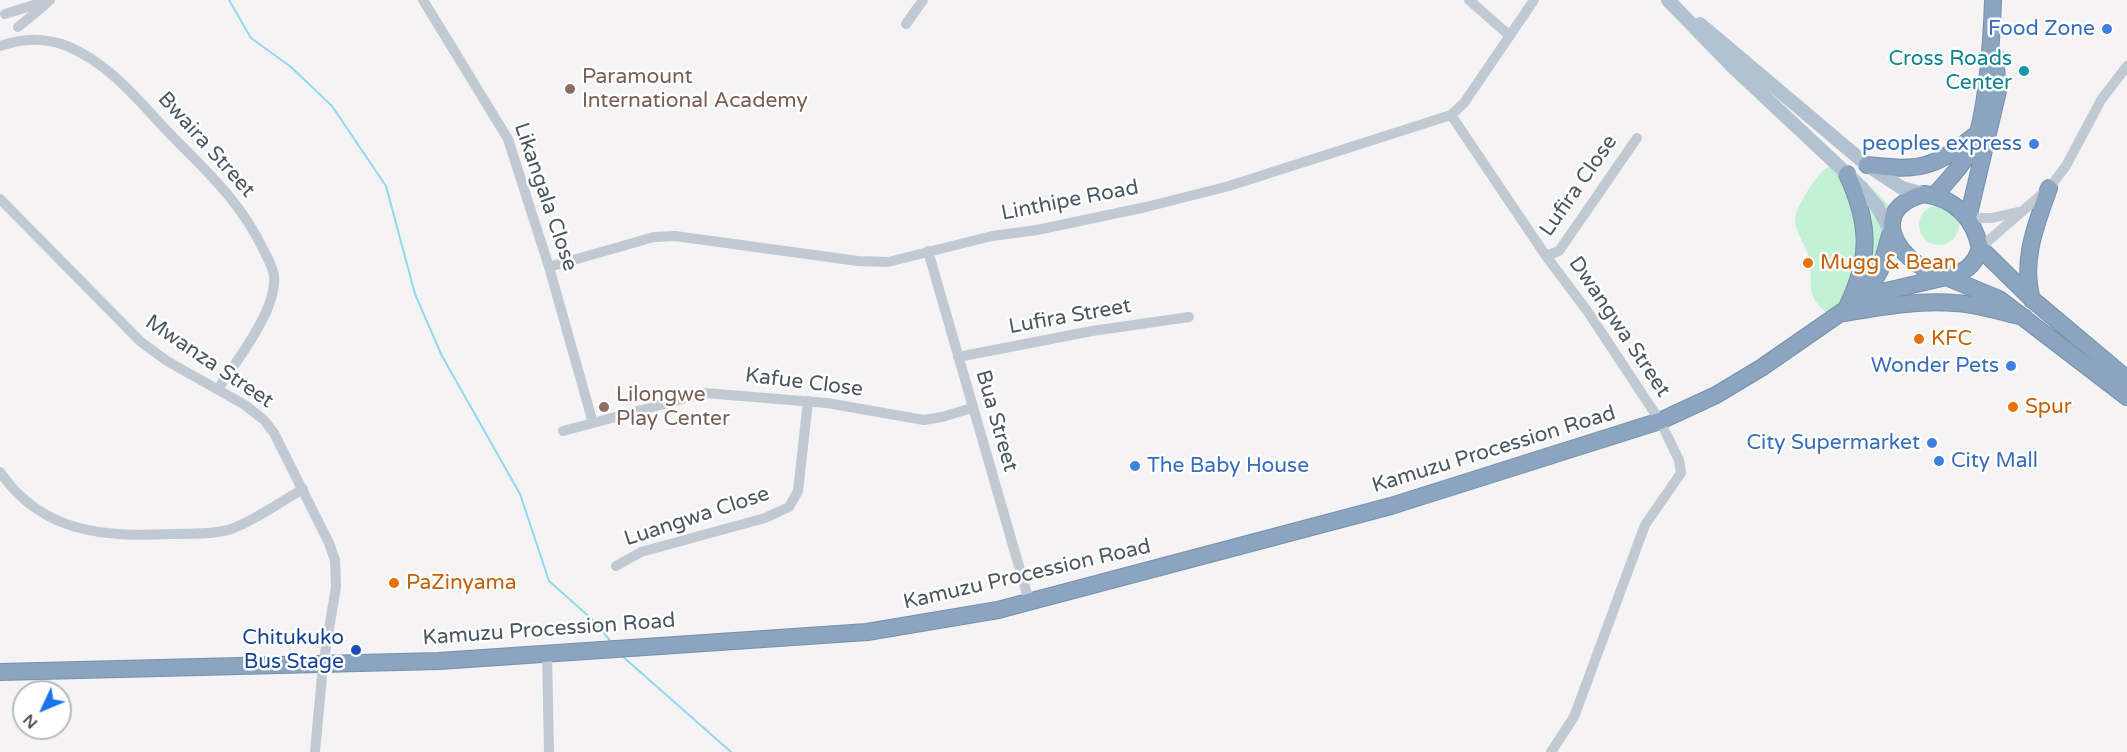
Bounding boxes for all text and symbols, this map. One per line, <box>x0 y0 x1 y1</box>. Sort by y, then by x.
place label: Food Zone <box>1988 16 2095 42</box>
marker: Food Zone <box>2100 22 2114 36</box>
place label: Cross Roads Center <box>1889 46 2012 96</box>
place label: Paramount International Academy <box>582 64 808 114</box>
marker: Cross Roads Center <box>2017 64 2031 78</box>
marker: Paramount International Academy <box>563 82 577 96</box>
street label: Bwaira Street <box>152 87 260 203</box>
street label: Likangala Close <box>508 120 582 274</box>
street label: Lufira Close <box>1535 130 1623 242</box>
place label: peoples express <box>1862 131 2022 157</box>
marker: peoples express <box>2027 137 2041 151</box>
street label: Linthipe Road <box>999 175 1141 227</box>
place label: Mugg & Bean <box>1820 250 1957 276</box>
street label: Dwangwa Street <box>1563 252 1675 402</box>
marker: Mugg & Bean <box>1801 256 1815 270</box>
street label: Lufira Street <box>1007 294 1133 340</box>
street label: Mwanza Street <box>140 310 278 414</box>
place label: KFC <box>1931 326 1972 352</box>
marker: KFC <box>1912 332 1926 346</box>
place label: Wonder Pets <box>1871 353 1999 379</box>
marker: Wonder Pets <box>2004 359 2018 373</box>
street label: Kafue Close <box>744 363 864 403</box>
street label: Bua Street <box>969 367 1023 475</box>
place label: Lilongwe Play Center <box>616 382 730 432</box>
place label: Spur <box>2025 394 2072 420</box>
marker: Lilongwe Play Center <box>597 400 611 414</box>
marker: Spur <box>2006 400 2020 414</box>
street label: Kamuzu Procession Road <box>1369 401 1619 499</box>
place label: City Supermarket <box>1747 430 1920 456</box>
marker: City Supermarket <box>1925 436 1939 450</box>
place label: City Mall <box>1951 448 2038 474</box>
place label: The Baby House <box>1147 453 1309 479</box>
marker: City Mall <box>1932 454 1946 468</box>
marker: The Baby House <box>1128 459 1142 473</box>
street label: Luangwa Close <box>621 482 773 552</box>
street label: Kamuzu Procession Road <box>901 534 1153 616</box>
place label: PaZinyama <box>406 570 517 596</box>
marker: PaZinyama <box>387 576 401 590</box>
street label: Kamuzu Procession Road <box>422 609 676 651</box>
place label: Chitukuko Bus Stage <box>242 625 344 675</box>
marker: Chitukuko Bus Stage <box>349 643 363 657</box>
north arrow <box>12 680 72 740</box>
text: N <box>19 710 42 733</box>

